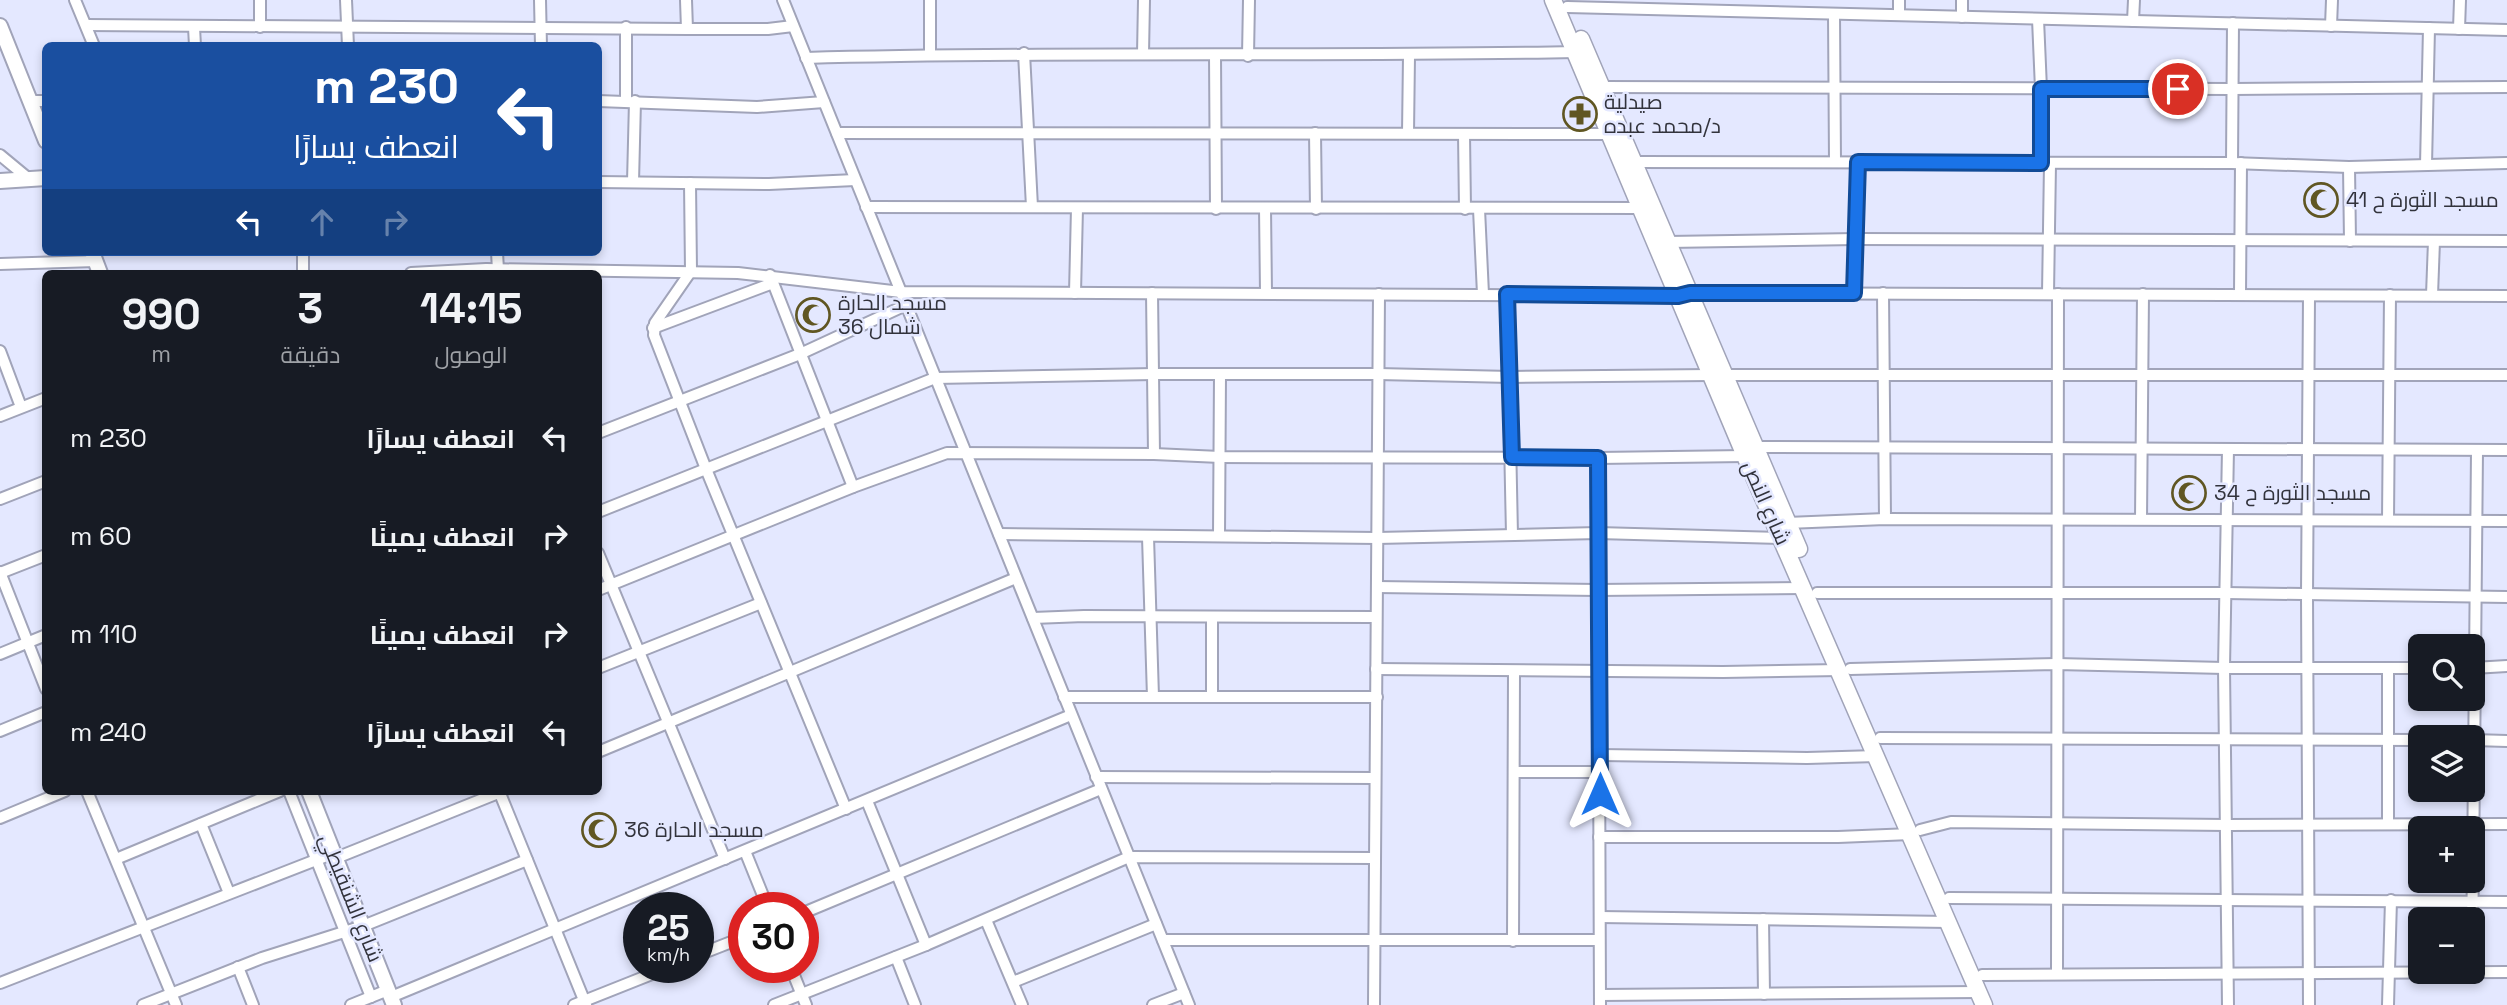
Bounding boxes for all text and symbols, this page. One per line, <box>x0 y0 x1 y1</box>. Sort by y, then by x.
text: 230 m <box>314 55 459 117</box>
pin <box>2148 59 2208 119</box>
icon: left <box>483 70 574 161</box>
icon: arrive <box>2159 70 2197 108</box>
place label: صيدلية د/محمد عبده <box>1604 88 1721 139</box>
pharmacy icon: صيدلية د/محمد عبده <box>1561 95 1599 133</box>
text: انعطف يسارًا <box>293 127 459 167</box>
mosque icon: مسجد الثورة ح 41 <box>2302 181 2340 219</box>
place label: مسجد الثورة ح 41 <box>2346 186 2499 214</box>
icon: left <box>230 203 268 241</box>
icon: ahead <box>303 203 341 241</box>
icon: right <box>376 203 414 241</box>
text: 3 <box>298 282 323 335</box>
text: 14:15 <box>420 282 522 335</box>
text: 990 <box>122 288 201 341</box>
place label: مسجد الحارة 36 شمال <box>838 289 947 340</box>
mosque icon: مسجد الحارة 36 شمال <box>794 296 832 334</box>
text: m <box>151 339 171 369</box>
text: دقيقة <box>280 340 340 370</box>
text: الوصول <box>435 340 508 370</box>
icon: left <box>536 419 574 457</box>
text: 230 m <box>70 421 147 455</box>
text: انعطف يسارًا <box>367 422 515 456</box>
street label: شارع النص <box>1735 456 1797 550</box>
mosque icon: مسجد الثورة ح 34 <box>2170 474 2208 512</box>
place label: مسجد الثورة ح 34 <box>2214 479 2371 507</box>
icon: right <box>536 517 574 555</box>
text: 60 m <box>70 519 132 553</box>
text: انعطف يمينًا <box>370 520 515 554</box>
icon: right <box>536 615 574 653</box>
text: 110 m <box>70 617 137 651</box>
text: انعطف يمينًا <box>370 618 515 652</box>
map controls <box>2408 634 2485 984</box>
button: search <box>2408 634 2485 711</box>
icon: left <box>536 713 574 751</box>
text: 240 m <box>70 715 147 749</box>
text: انعطف يسارًا <box>367 716 515 750</box>
button: layers <box>2408 725 2485 802</box>
position arrow <box>1563 757 1637 831</box>
mosque icon: مسجد الحارة 36 <box>580 811 618 849</box>
place label: مسجد الحارة 36 <box>624 816 764 843</box>
button: + <box>2408 816 2485 893</box>
street label: شارع الشنقيطي <box>311 830 389 967</box>
speed limit sign: 30 <box>728 892 819 983</box>
text: 25 <box>648 906 689 950</box>
button: − <box>2408 907 2485 984</box>
text: km/h <box>647 943 690 966</box>

